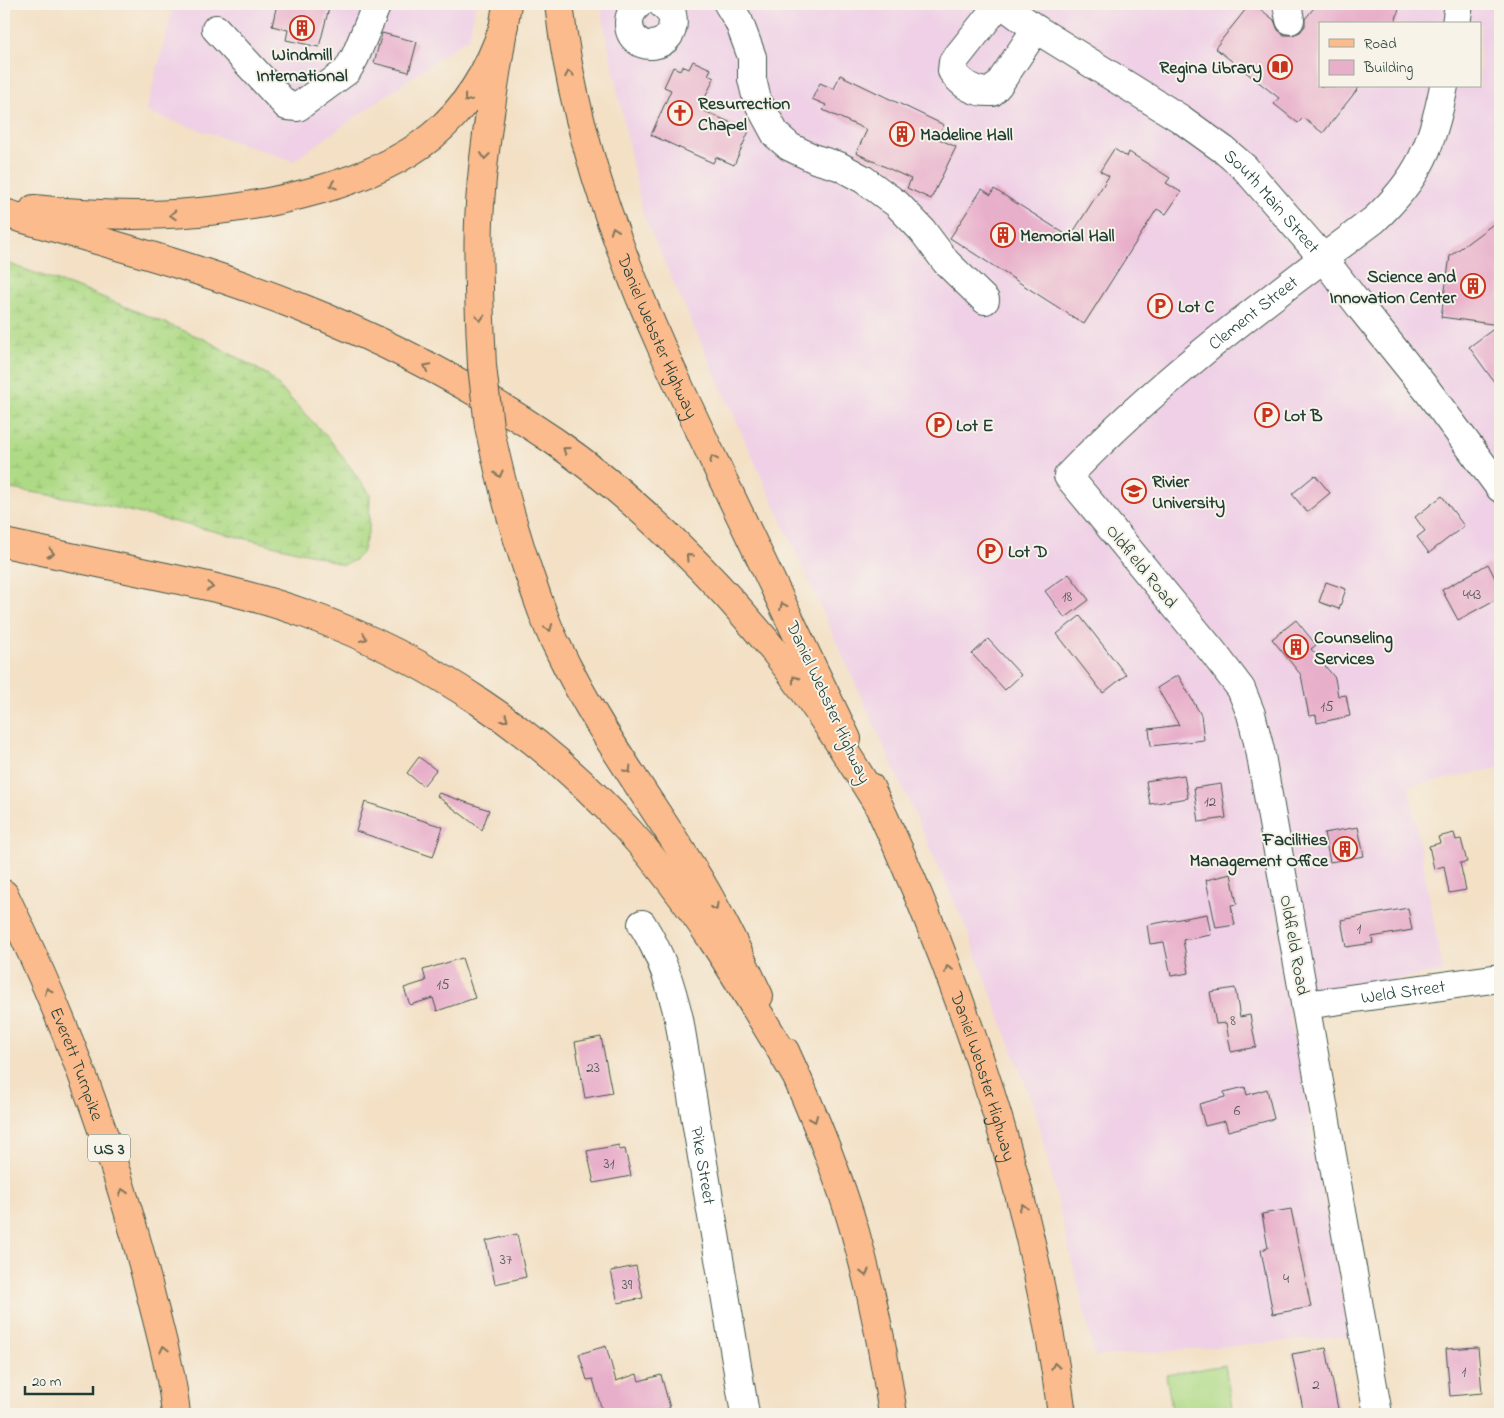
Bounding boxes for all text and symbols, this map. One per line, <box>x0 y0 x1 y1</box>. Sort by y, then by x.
building icon: Windmill International <box>289 15 315 41</box>
legend <box>1319 22 1482 88</box>
text: Road <box>1364 33 1397 55</box>
place label: Windmill International <box>256 43 348 90</box>
library icon: Regina Library <box>1267 54 1293 80</box>
place label: Regina Library <box>1159 56 1262 83</box>
text: Building <box>1363 57 1413 80</box>
one-way arrow <box>565 70 575 78</box>
place label: Resurrection Chapel <box>698 92 790 139</box>
one-way arrow <box>464 93 472 102</box>
church icon: Resurrection Chapel <box>667 100 693 126</box>
building icon: Madeline Hall <box>889 121 915 147</box>
place label: Madeline Hall <box>920 123 1013 149</box>
street label: South Main Street <box>1217 144 1325 260</box>
one-way arrow <box>480 152 491 160</box>
one-way arrow <box>329 180 337 190</box>
one-way arrow <box>169 209 177 220</box>
building icon: Memorial Hall <box>990 222 1016 248</box>
place label: Memorial Hall <box>1020 224 1115 250</box>
one-way arrow <box>610 226 620 235</box>
street label: Daniel Webster Highway <box>609 250 703 423</box>
place label: Science and Innovation Center <box>1329 265 1457 312</box>
street label: Clement Street <box>1204 271 1305 357</box>
building icon: Science and Innovation Center <box>1460 273 1486 299</box>
parking icon: Lot C <box>1147 293 1173 319</box>
place label: Lot C <box>1178 295 1215 321</box>
one-way arrow <box>475 314 486 322</box>
one-way arrow <box>423 363 432 373</box>
parking icon: Lot B <box>1254 402 1280 428</box>
place label: Lot B <box>1284 404 1323 430</box>
parking icon: Lot E <box>926 412 952 438</box>
place label: Lot E <box>956 414 994 440</box>
one-way arrow <box>562 447 572 456</box>
one-way arrow <box>709 455 720 464</box>
one-way arrow <box>493 469 504 478</box>
place label: Rivier University <box>1152 470 1225 518</box>
school or university icon: Rivier University <box>1121 478 1147 504</box>
street label: Oldfield Road <box>1098 520 1182 615</box>
parking icon: Lot D <box>977 538 1003 564</box>
place label: Lot D <box>1008 540 1048 566</box>
one-way arrow <box>47 547 56 558</box>
one-way arrow <box>685 554 694 563</box>
one-way arrow <box>206 581 215 592</box>
house number: 443 <box>1463 584 1481 606</box>
house number: 18 <box>1062 586 1073 608</box>
one-way arrow <box>779 602 790 611</box>
street label: Daniel Webster Highway <box>777 616 876 789</box>
one-way arrow <box>542 623 553 632</box>
place label: Counseling Services <box>1314 626 1393 673</box>
one-way arrow <box>359 631 368 642</box>
building icon: Counseling Services <box>1283 634 1309 660</box>
one-way arrow <box>793 676 801 685</box>
house number: 15 <box>1320 696 1334 718</box>
one-way arrow <box>499 714 508 722</box>
one-way arrow <box>622 764 631 774</box>
house number: 12 <box>1204 791 1217 813</box>
place label: Facilities Management Office <box>1189 828 1329 876</box>
building icon: Facilities Management Office <box>1332 836 1358 862</box>
street label: Oldfield Road <box>1271 893 1315 998</box>
one-way arrow <box>709 902 719 911</box>
house number: 1 <box>1357 918 1362 940</box>
one-way arrow <box>943 965 953 973</box>
house number: 15 <box>436 974 450 996</box>
street label: Weld Street <box>1359 975 1447 1012</box>
one-way arrow <box>43 987 54 996</box>
street label: Daniel Webster Highway <box>942 987 1021 1165</box>
street label: Everett Turnpike <box>42 1004 109 1126</box>
house number: 8 <box>1230 1010 1236 1032</box>
house number: 23 <box>586 1057 600 1079</box>
house number: 6 <box>1234 1100 1241 1122</box>
one-way arrow <box>809 1114 819 1122</box>
street label: Pike Street <box>682 1125 721 1207</box>
road number: US 3 <box>88 1134 130 1162</box>
house number: 31 <box>604 1153 615 1175</box>
one-way arrow <box>118 1188 128 1197</box>
one-way arrow <box>1018 1203 1028 1211</box>
house number: 37 <box>500 1249 512 1271</box>
one-way arrow <box>859 1268 870 1277</box>
house number: 4 <box>1283 1268 1289 1290</box>
house number: 39 <box>622 1274 633 1296</box>
one-way arrow <box>159 1345 170 1354</box>
house number: 1 <box>1462 1361 1467 1383</box>
one-way arrow <box>1051 1362 1061 1370</box>
scale bar <box>25 1363 92 1395</box>
text: 20 m <box>32 1371 62 1393</box>
house number: 2 <box>1312 1374 1320 1396</box>

